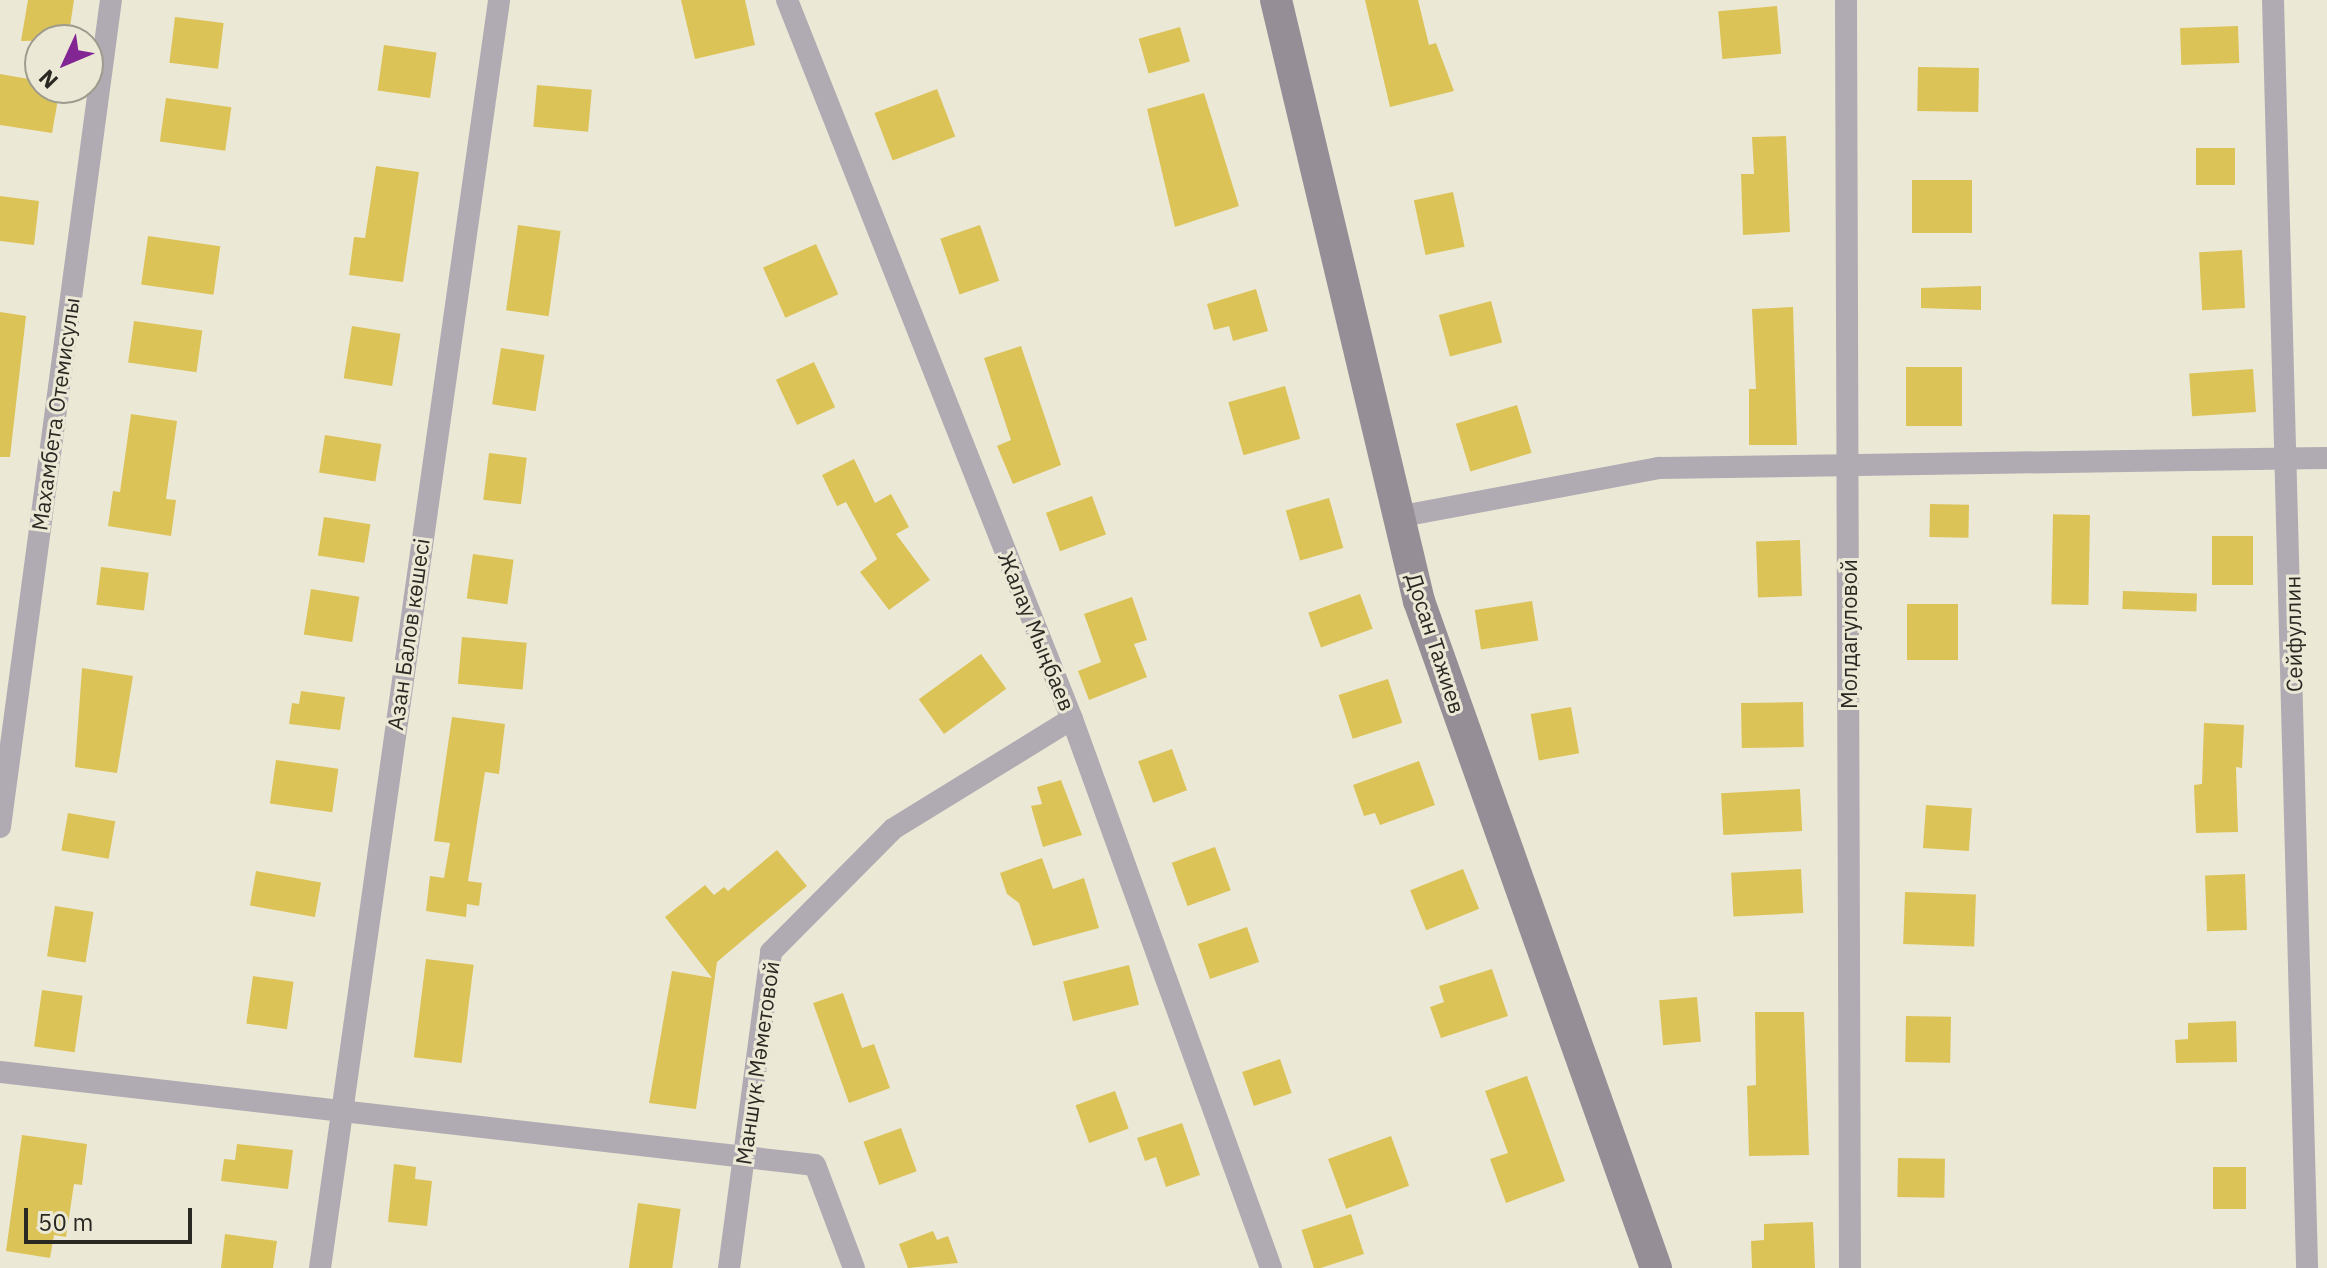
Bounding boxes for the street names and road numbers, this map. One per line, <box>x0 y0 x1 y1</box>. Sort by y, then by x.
street label: Махамбета Отемисулы <box>26 296 84 532</box>
street label: Азан Балов көшесі <box>381 536 435 732</box>
street label: Жалау Мыңбаев <box>993 548 1081 714</box>
street label: Молдагуловой <box>1836 559 1862 709</box>
street label: Досан Тажиев <box>1401 569 1471 717</box>
street label: Сейфуллин <box>2279 576 2307 692</box>
street label: Маншүк Мәметовой <box>730 960 784 1166</box>

